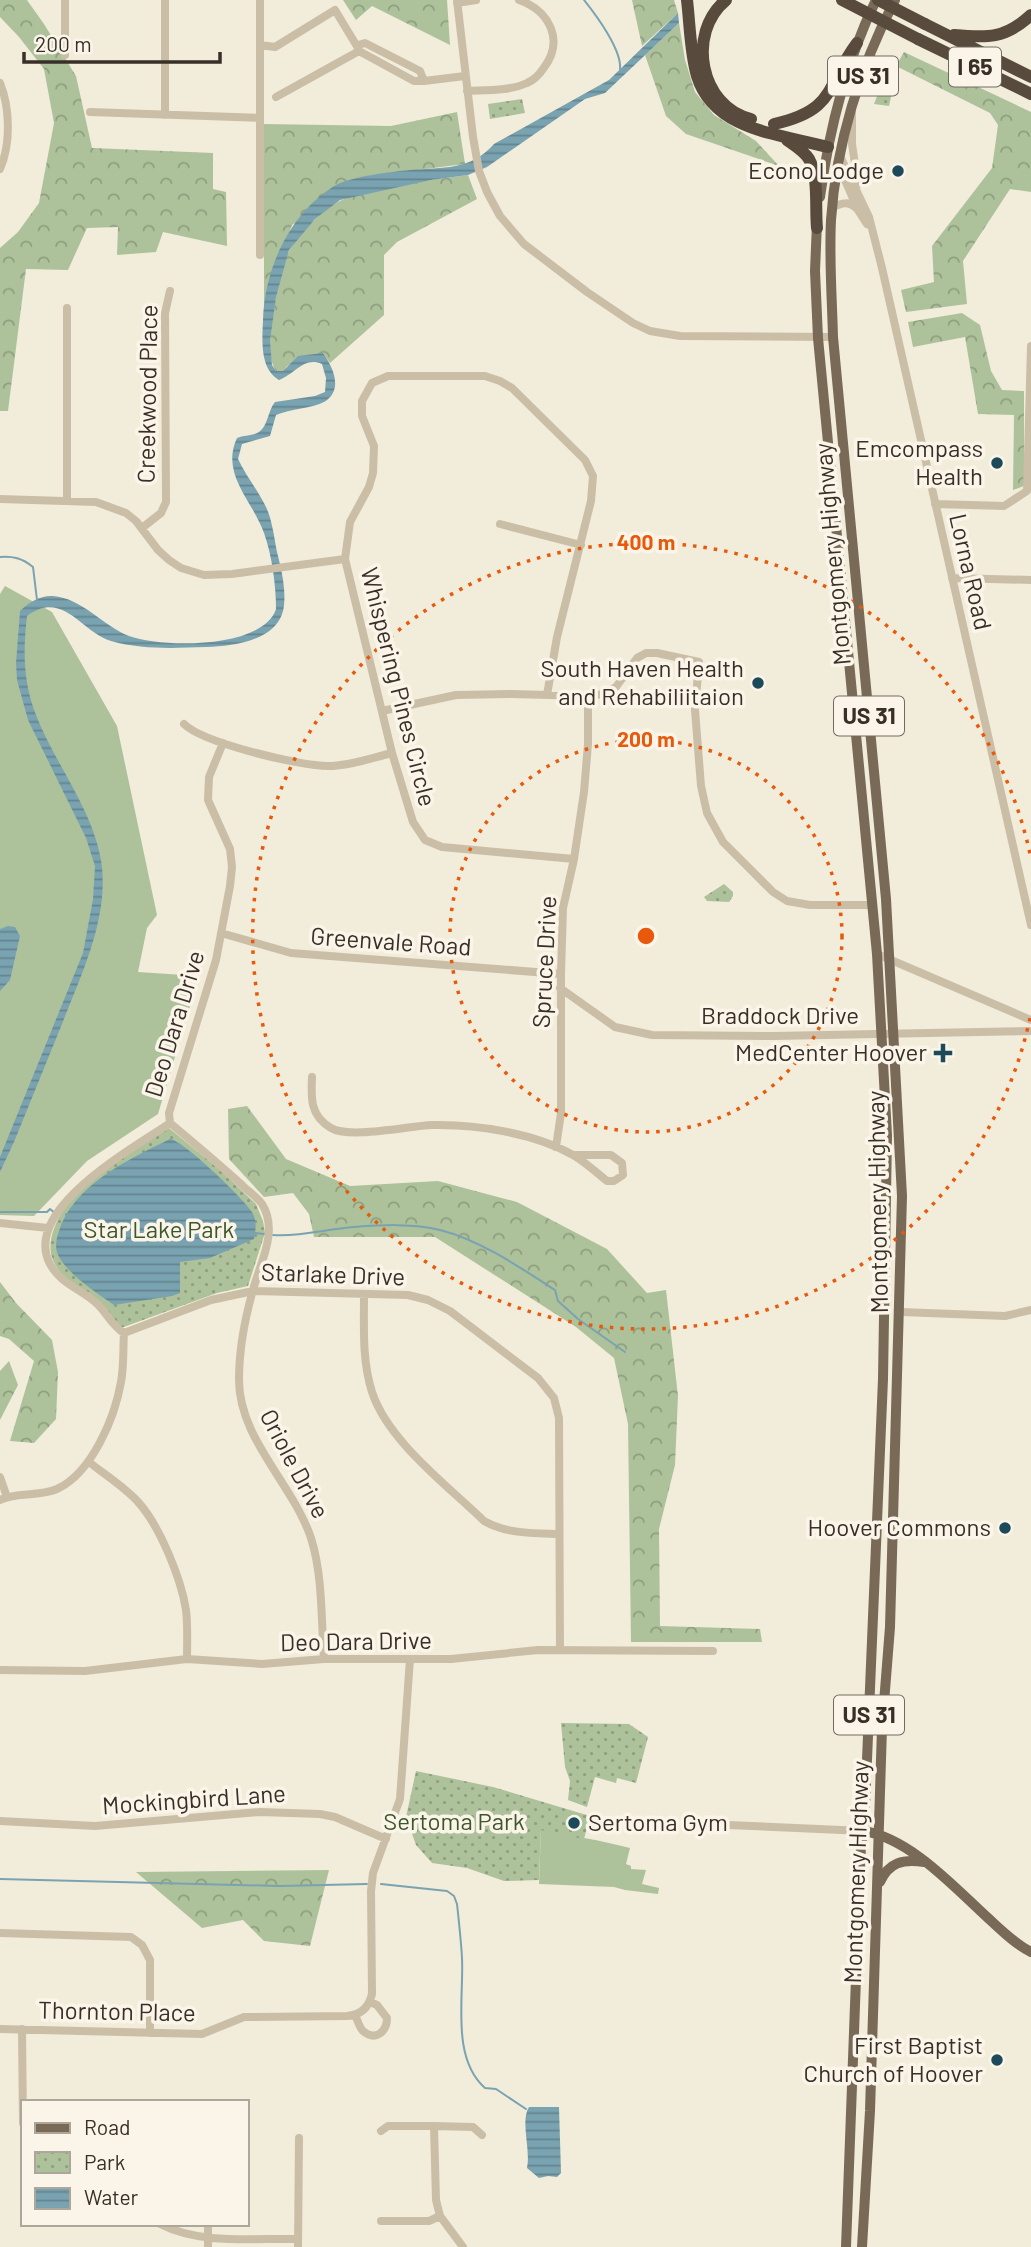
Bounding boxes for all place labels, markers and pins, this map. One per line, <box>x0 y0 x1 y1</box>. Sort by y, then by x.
place label: Econo Lodge <box>748 155 884 184</box>
marker: Econo Lodge <box>890 163 906 179</box>
place label: Emcompass Health <box>855 433 983 490</box>
marker: Emcompass Health <box>989 455 1005 471</box>
place label: South Haven Health and Rehabiliitaion <box>540 653 744 710</box>
marker: South Haven Health and Rehabiliitaion <box>750 675 766 691</box>
centre of rings <box>634 924 658 948</box>
place label: MedCenter Hoover <box>735 1037 927 1066</box>
marker: MedCenter Hoover <box>933 1043 953 1063</box>
place label: Hoover Commons <box>808 1512 991 1541</box>
marker: Hoover Commons <box>997 1520 1013 1536</box>
place label: Sertoma Gym <box>588 1807 728 1836</box>
marker: Sertoma Gym <box>566 1815 582 1831</box>
place label: First Baptist Church of Hoover <box>804 2030 983 2087</box>
marker: First Baptist Church of Hoover <box>989 2052 1005 2068</box>

